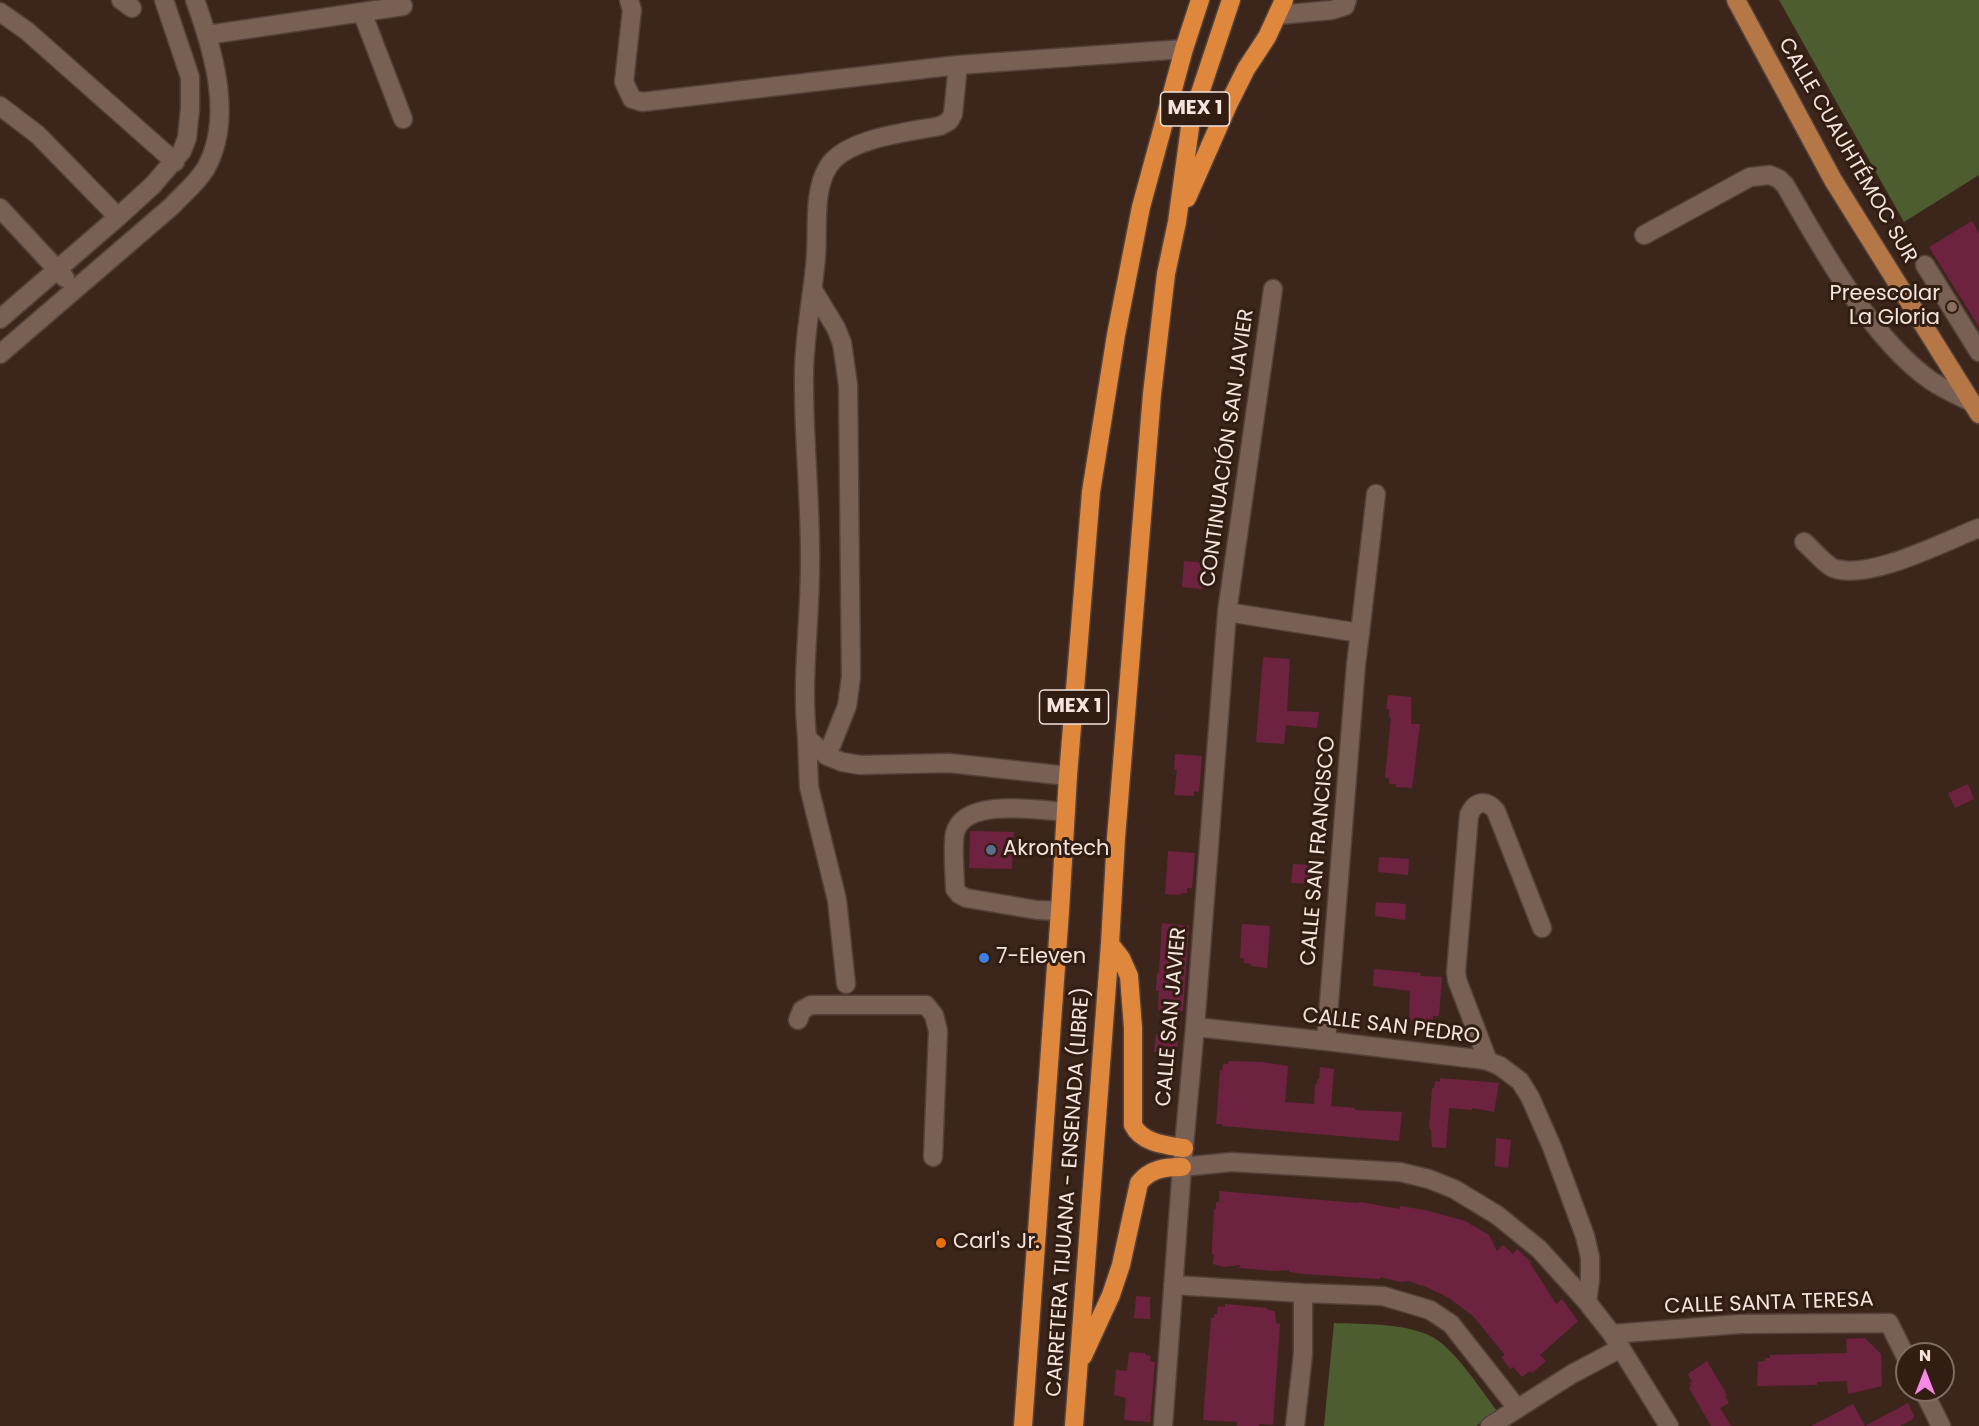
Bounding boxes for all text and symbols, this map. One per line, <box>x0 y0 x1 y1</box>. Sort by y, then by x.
street label: CALLE CUAUHTÉMOC SUR <box>1772 34 1922 268</box>
road number: MEX 1 <box>1160 92 1230 126</box>
place label: Preescolar La Gloria <box>1830 282 1940 332</box>
marker: Preescolar La Gloria <box>1945 300 1959 314</box>
street label: CONTINUACIÓN SAN JAVIER <box>1196 307 1260 589</box>
road number: MEX 1 <box>1040 690 1108 724</box>
street label: CALLE SAN FRANCISCO <box>1296 735 1342 967</box>
place label: Akrontech <box>1003 837 1110 863</box>
marker: Akrontech <box>984 843 998 857</box>
street label: CALLE SAN JAVIER <box>1152 926 1192 1108</box>
place label: 7-Eleven <box>996 945 1086 971</box>
marker: 7-Eleven <box>977 951 991 965</box>
street label: CARRETERA TIJUANA - ENSENADA (LIBRE) <box>1042 986 1096 1398</box>
street label: CALLE SAN PEDRO <box>1301 1004 1481 1050</box>
place label: Carl's Jr. <box>953 1230 1040 1256</box>
marker: Carl's Jr. <box>934 1236 948 1250</box>
street label: CALLE SANTA TERESA <box>1664 1288 1874 1320</box>
north arrow <box>1895 1342 1955 1402</box>
text: N <box>1919 1344 1931 1367</box>

